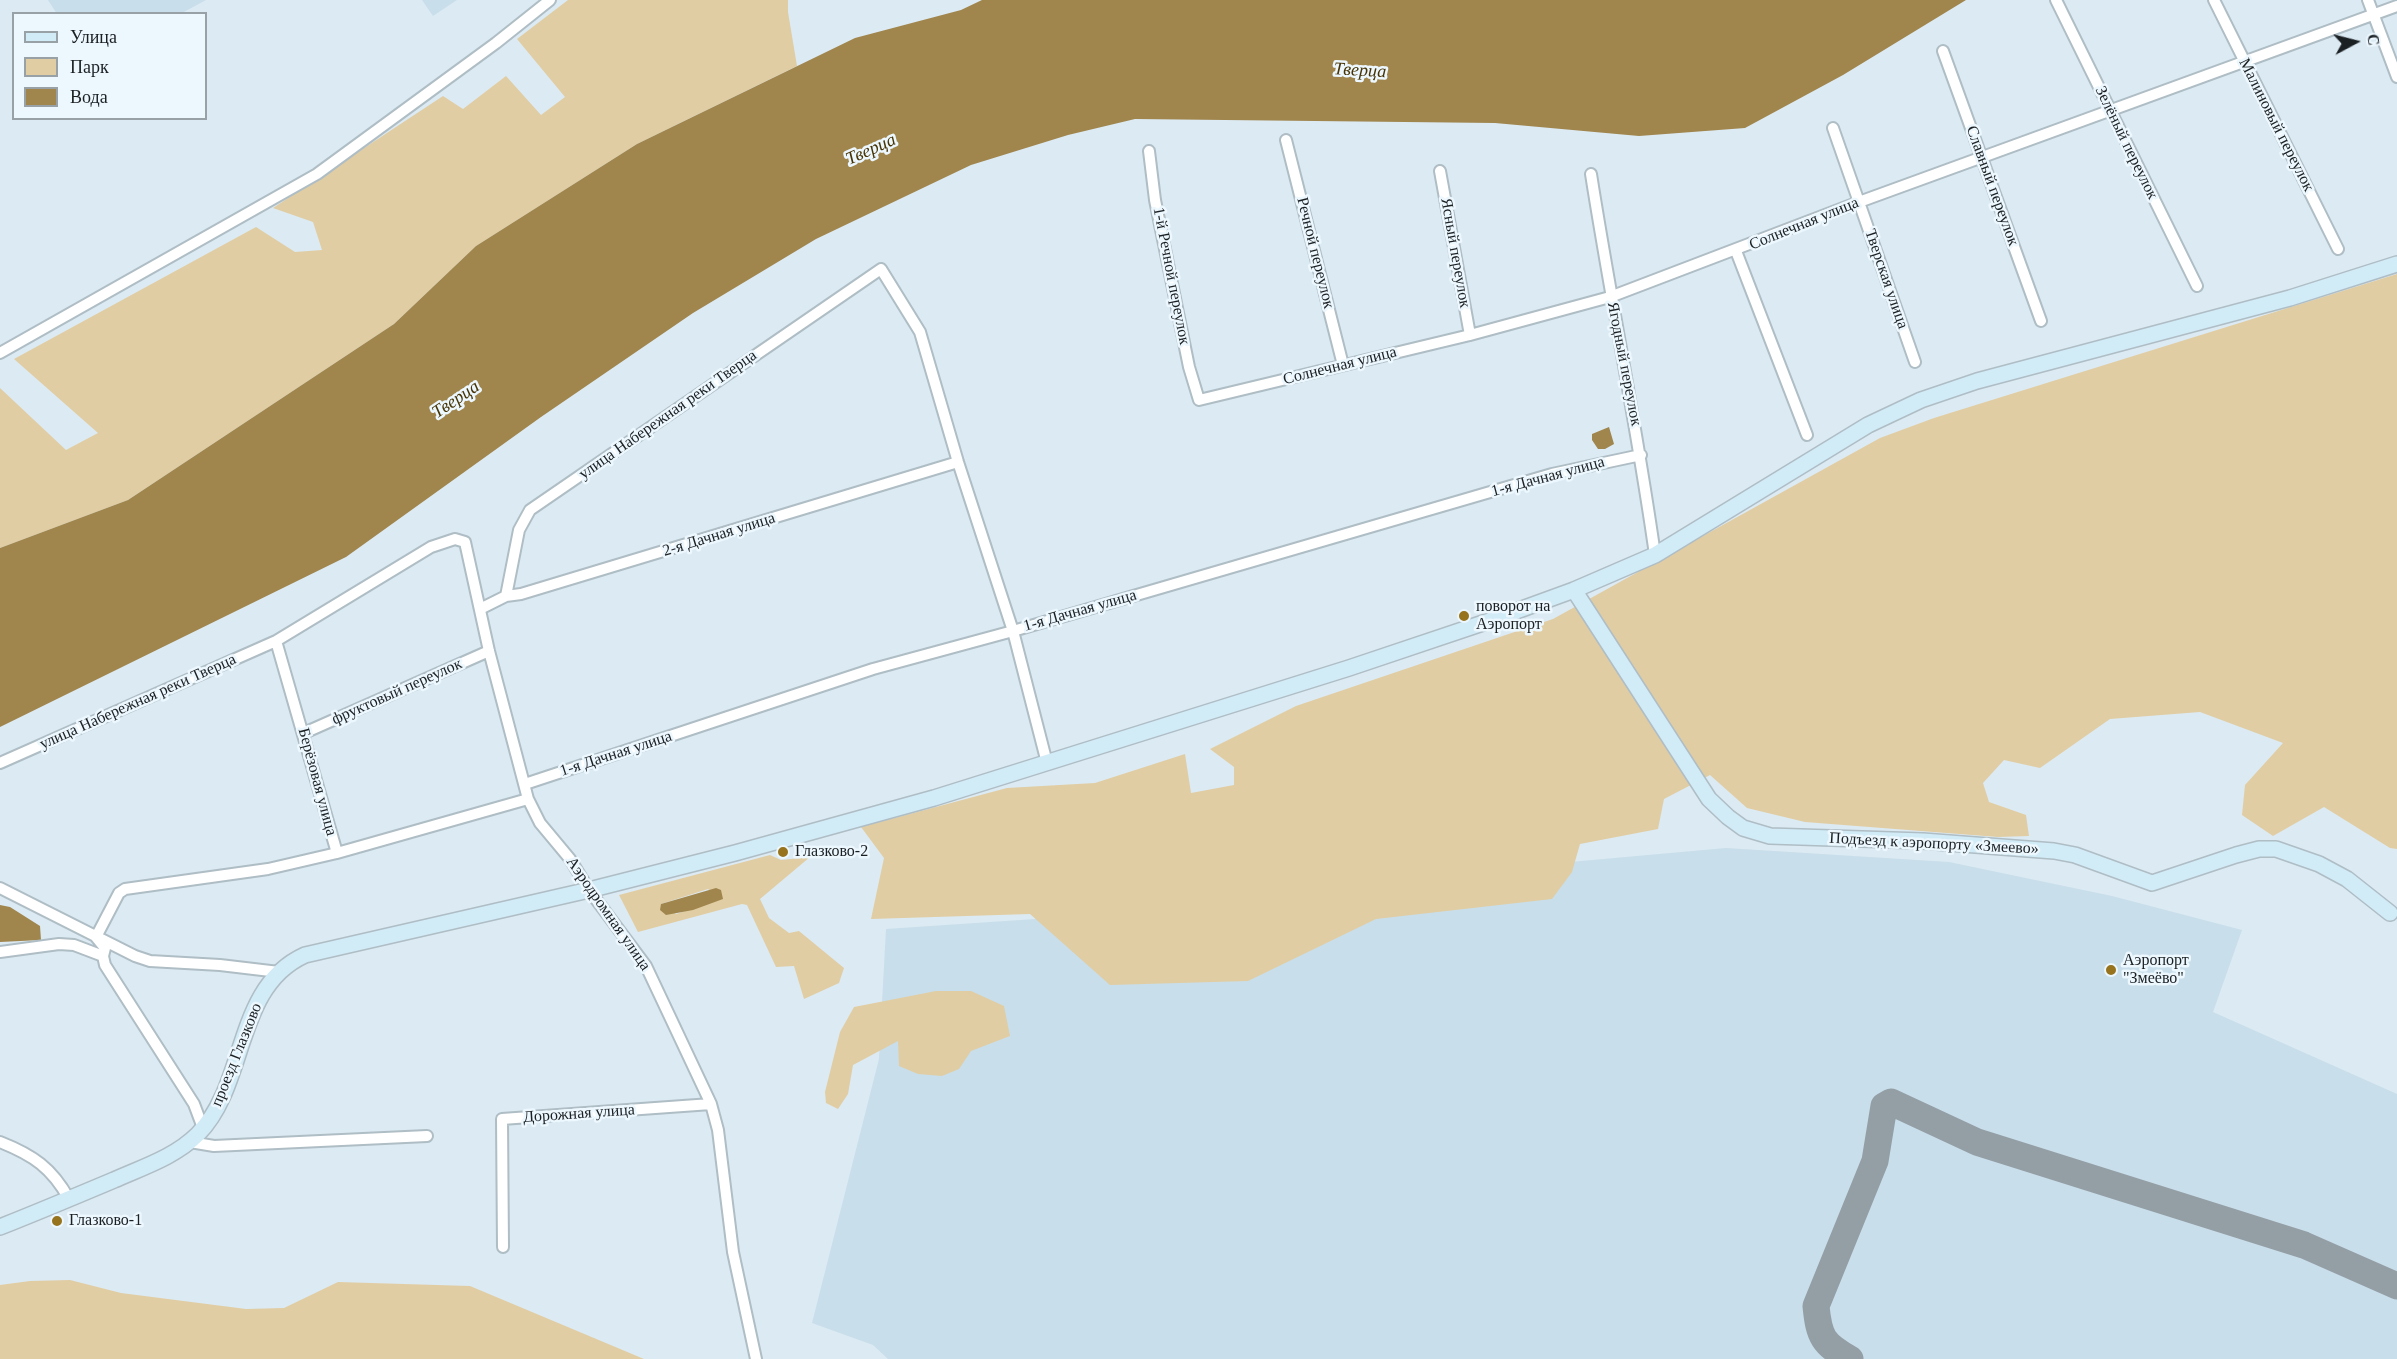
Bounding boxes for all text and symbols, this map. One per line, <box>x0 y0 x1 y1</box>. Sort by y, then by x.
legend <box>12 12 207 120</box>
north arrow <box>2325 12 2385 72</box>
text: Улица <box>70 27 117 47</box>
text: С <box>2364 33 2383 47</box>
street label: Малиновый переулок <box>2234 55 2318 195</box>
text: Парк <box>70 57 109 77</box>
water label: Тверца <box>1333 59 1387 83</box>
street label: Зелёный переулок <box>2090 83 2162 203</box>
text: Вода <box>70 87 108 107</box>
street label: Славный переулок <box>1961 123 2023 249</box>
water label: Тверца <box>843 129 899 171</box>
street label: Солнечная улица <box>1746 193 1862 255</box>
street label: Речной переулок <box>1292 195 1338 311</box>
street label: Ясный переулок <box>1436 197 1474 309</box>
street label: 1-й Речной переулок <box>1148 206 1194 346</box>
street label: Тверская улица <box>1860 227 1912 331</box>
street label: Ягодный переулок <box>1603 300 1645 428</box>
street label: Солнечная улица <box>1281 343 1399 389</box>
street label: улица Набережная реки Тверца <box>575 346 761 484</box>
water label: Тверца <box>428 376 484 424</box>
street label: 1-я Дачная улица <box>1489 453 1607 501</box>
street label: 2-я Дачная улица <box>660 509 778 561</box>
street label: 1-я Дачная улица <box>1021 586 1139 636</box>
place label: поворот на Аэропорт <box>1476 597 1550 635</box>
marker: поворот на Аэропорт <box>1457 609 1471 623</box>
street label: улица Набережная реки Тверца <box>37 650 239 754</box>
street label: фруктовый переулок <box>329 655 465 729</box>
street label: Берёзовая улица <box>293 726 341 838</box>
street label: 1-я Дачная улица <box>558 727 674 781</box>
street label: Подъезд к аэропорту «Змеево» <box>1829 829 2039 859</box>
place label: Глазково-2 <box>795 842 868 862</box>
marker: Глазково-2 <box>776 845 790 859</box>
street label: Аэродромная улица <box>562 853 654 975</box>
place label: Аэропорт "Змеёво" <box>2123 951 2189 989</box>
marker: Аэропорт "Змеёво" <box>2104 963 2118 977</box>
street label: проезд Глазково <box>207 1000 267 1110</box>
street label: Дорожная улица <box>522 1101 636 1127</box>
place label: Глазково-1 <box>69 1211 142 1231</box>
marker: Глазково-1 <box>50 1214 64 1228</box>

